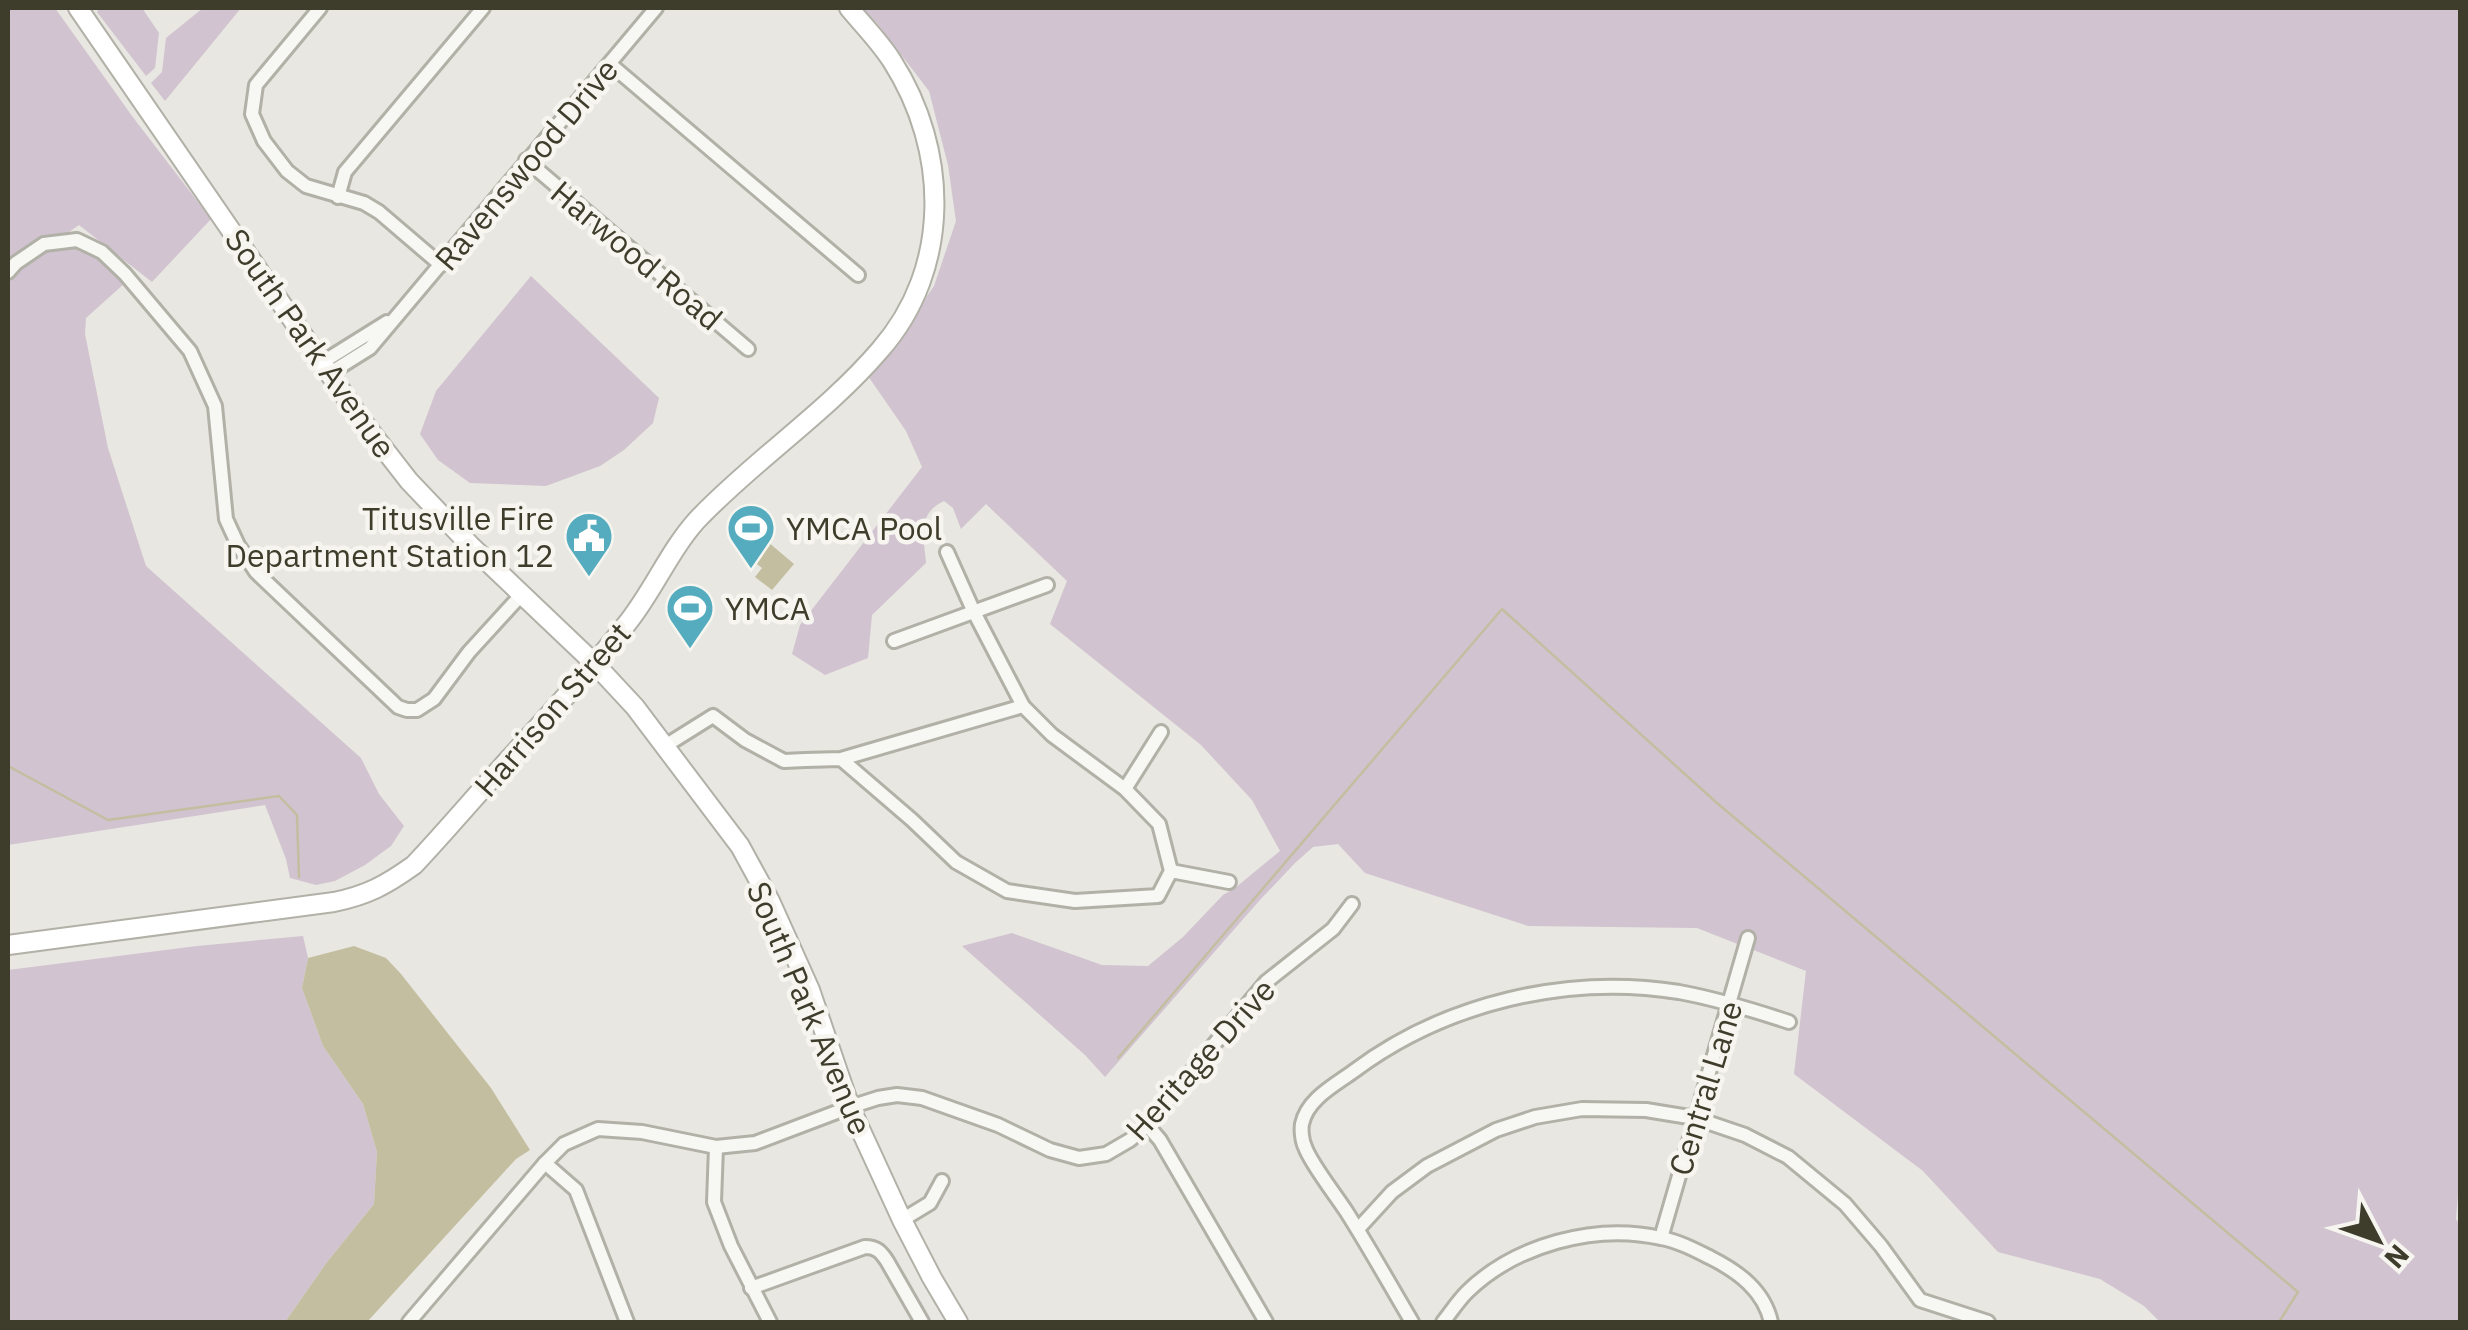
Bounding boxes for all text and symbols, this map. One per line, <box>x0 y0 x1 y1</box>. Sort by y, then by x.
street label: Ravenswood Drive <box>425 49 627 279</box>
street label: Harwood Road <box>542 171 732 339</box>
street label: South Park Avenue <box>216 220 406 466</box>
place label: Titusville Fire Department Station 12 <box>226 497 554 576</box>
sports icon: YMCA Pool <box>725 502 777 570</box>
place label: YMCA Pool <box>786 507 942 549</box>
public building icon: Titusville Fire Department Station 12 <box>563 510 615 578</box>
sports icon: YMCA <box>664 582 716 650</box>
place label: YMCA <box>725 587 810 629</box>
street label: Harrison Street <box>465 613 639 805</box>
street label: South Park Avenue <box>738 875 882 1141</box>
street label: Heritage Drive <box>1116 969 1284 1149</box>
street label: Central Lane <box>1659 995 1751 1181</box>
north arrow <box>2328 1190 2428 1290</box>
text: N <box>2377 1237 2418 1277</box>

